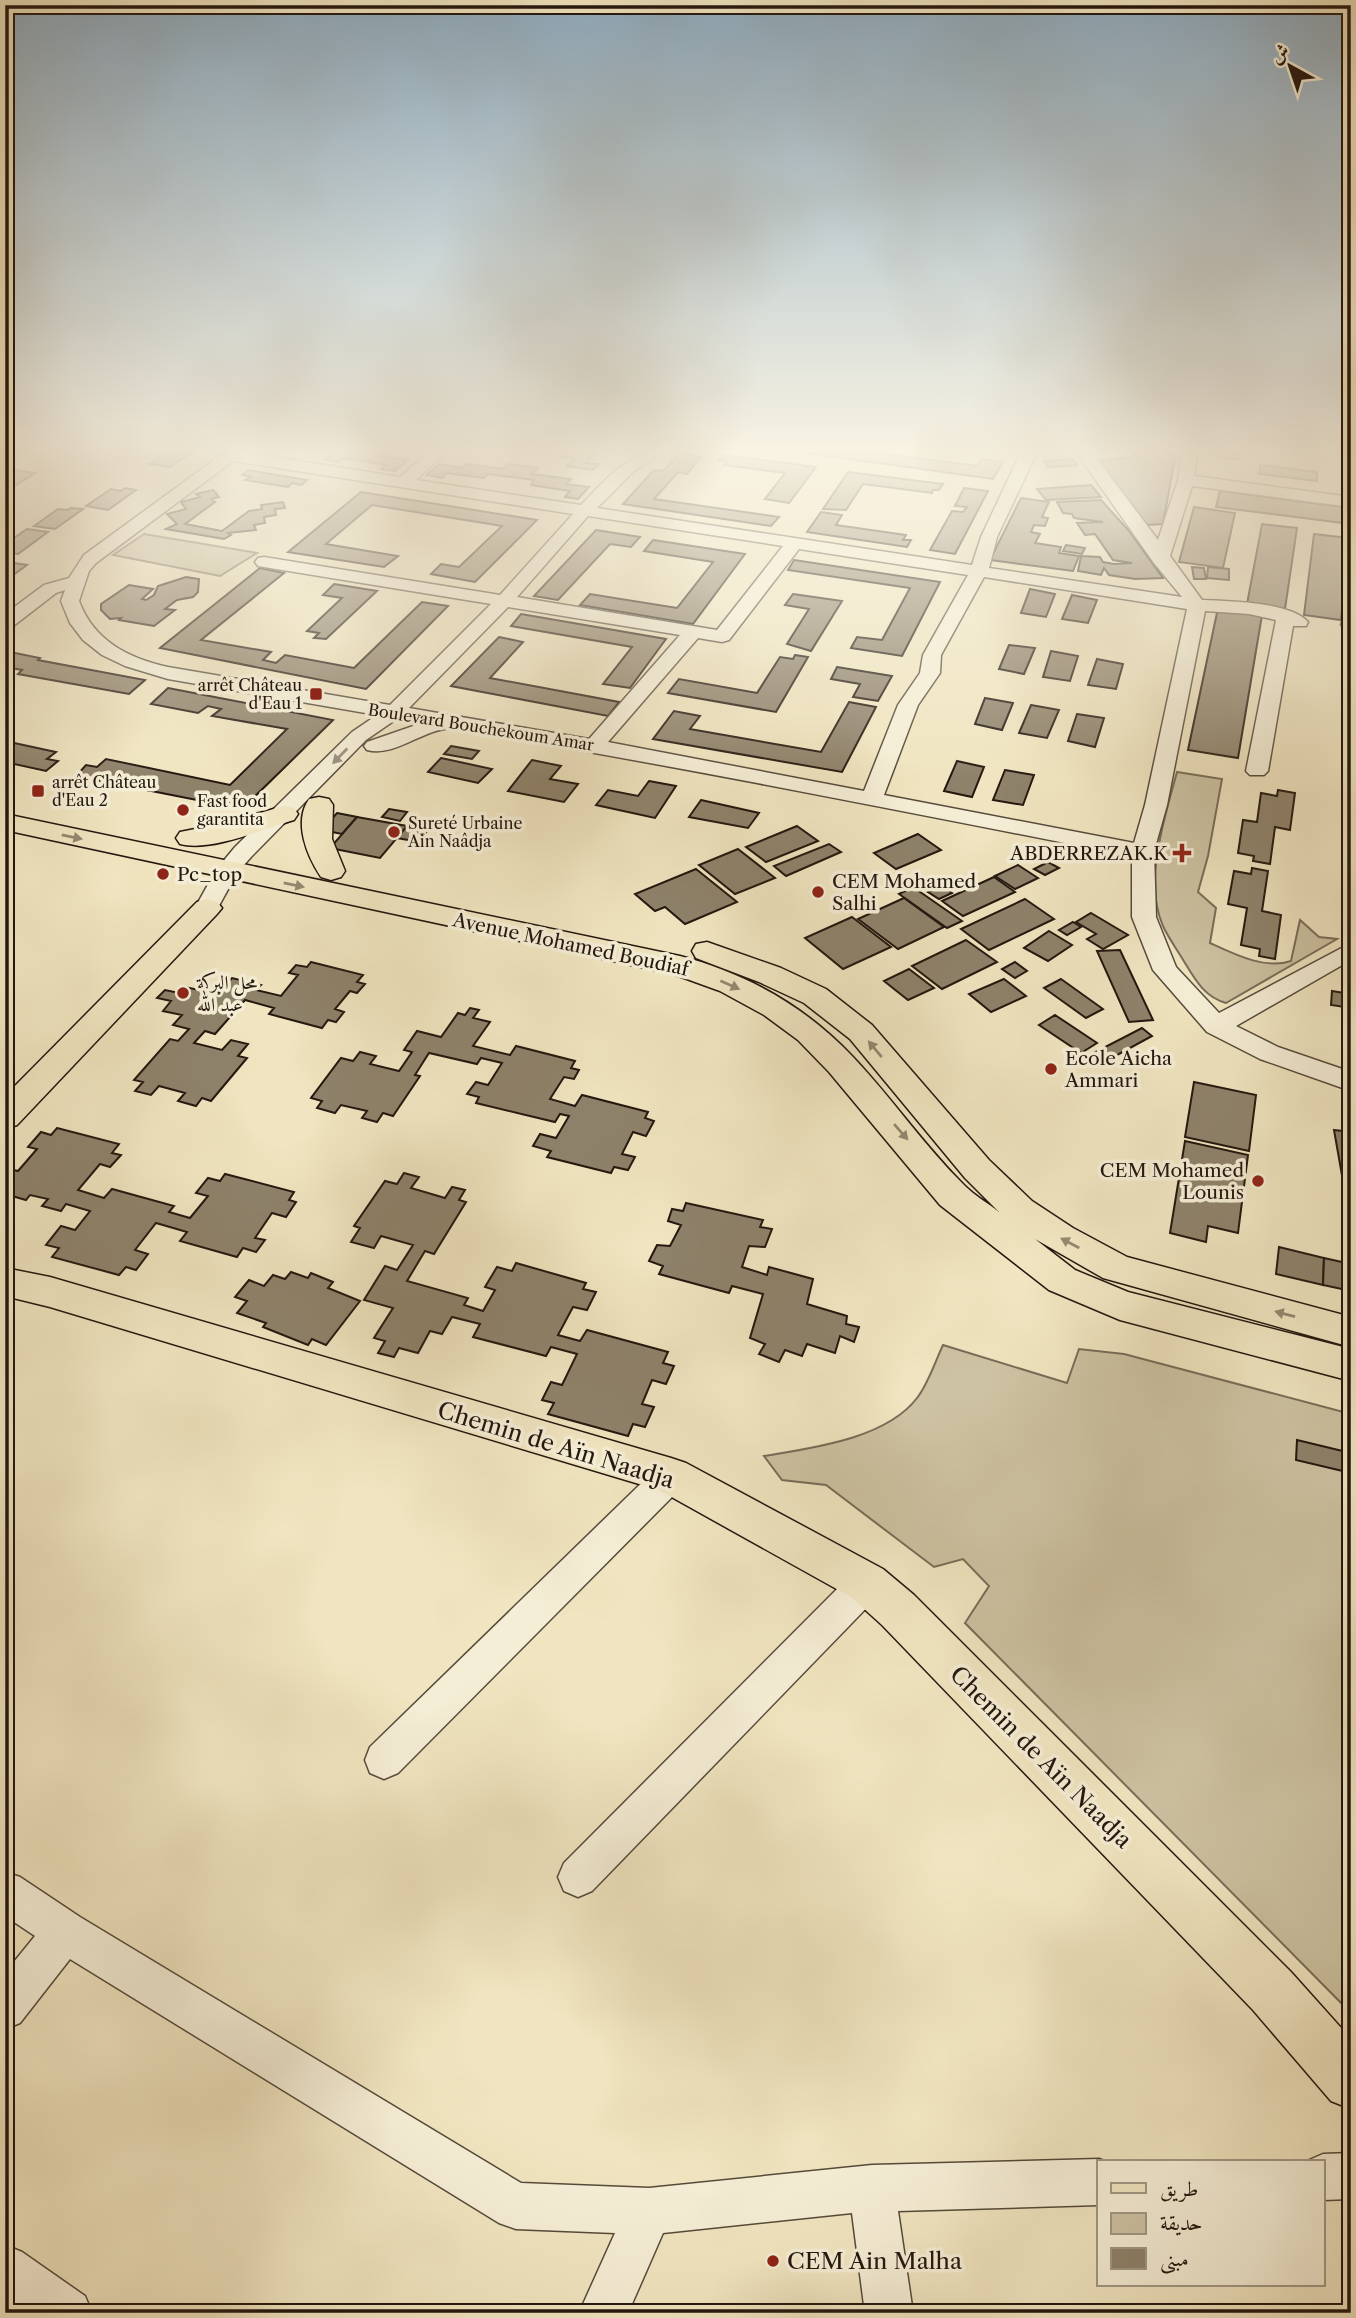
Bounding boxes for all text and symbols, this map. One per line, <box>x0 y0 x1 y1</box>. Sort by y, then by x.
north arrow <box>1254 32 1324 102</box>
text: ش <box>1265 38 1294 68</box>
place label: arrêt Château d'Eau 1 <box>198 675 302 713</box>
marker: arrêt Château d'Eau 1 <box>308 686 324 702</box>
street label: Boulevard Bouchekoum Amar <box>367 699 596 755</box>
one-way arrow <box>332 748 348 764</box>
place label: arrêt Château d'Eau 2 <box>52 772 156 810</box>
marker: arrêt Château d'Eau 2 <box>30 783 46 799</box>
place label: Fast food garantita <box>197 791 267 829</box>
marker: Fast food garantita <box>175 802 191 818</box>
place label: Sureté Urbaine Ain Naâdja <box>407 813 522 851</box>
marker: Sureté Urbaine Ain Naâdja <box>386 824 402 840</box>
one-way arrow <box>61 831 83 842</box>
place label: ABDERREZAK.K <box>1009 842 1169 865</box>
marker: ABDERREZAK.K <box>1174 845 1190 861</box>
place label: Pc_top <box>177 863 242 886</box>
marker: Pc_top <box>155 866 171 882</box>
place label: CEM Mohamed Salhi <box>832 870 977 915</box>
one-way arrow <box>283 880 305 891</box>
marker: CEM Mohamed Salhi <box>810 884 826 900</box>
street label: Avenue Mohamed Boudiaf <box>450 908 693 981</box>
place label: محل البركة عبد الله <box>196 971 258 1016</box>
one-way arrow <box>720 979 740 991</box>
marker: محل البركة عبد الله <box>175 985 191 1001</box>
one-way arrow <box>868 1040 883 1058</box>
place label: Ecole Aicha Ammari <box>1064 1047 1172 1092</box>
marker: Ecole Aicha Ammari <box>1043 1061 1059 1077</box>
one-way arrow <box>893 1123 908 1140</box>
place label: CEM Mohamed Lounis <box>1100 1159 1244 1204</box>
marker: CEM Mohamed Lounis <box>1250 1173 1266 1189</box>
one-way arrow <box>1060 1237 1080 1249</box>
one-way arrow <box>1274 1308 1296 1319</box>
street label: Chemin de Aïn Naadja <box>434 1396 679 1495</box>
street label: Chemin de Aïn Naadja <box>944 1660 1138 1854</box>
legend <box>1097 2160 1324 2286</box>
text: طريق <box>1160 2176 1198 2202</box>
text: حديقة <box>1160 2210 1203 2236</box>
text: مبنى <box>1160 2246 1189 2274</box>
place label: CEM Ain Malha <box>787 2247 963 2275</box>
marker: CEM Ain Malha <box>765 2253 781 2269</box>

